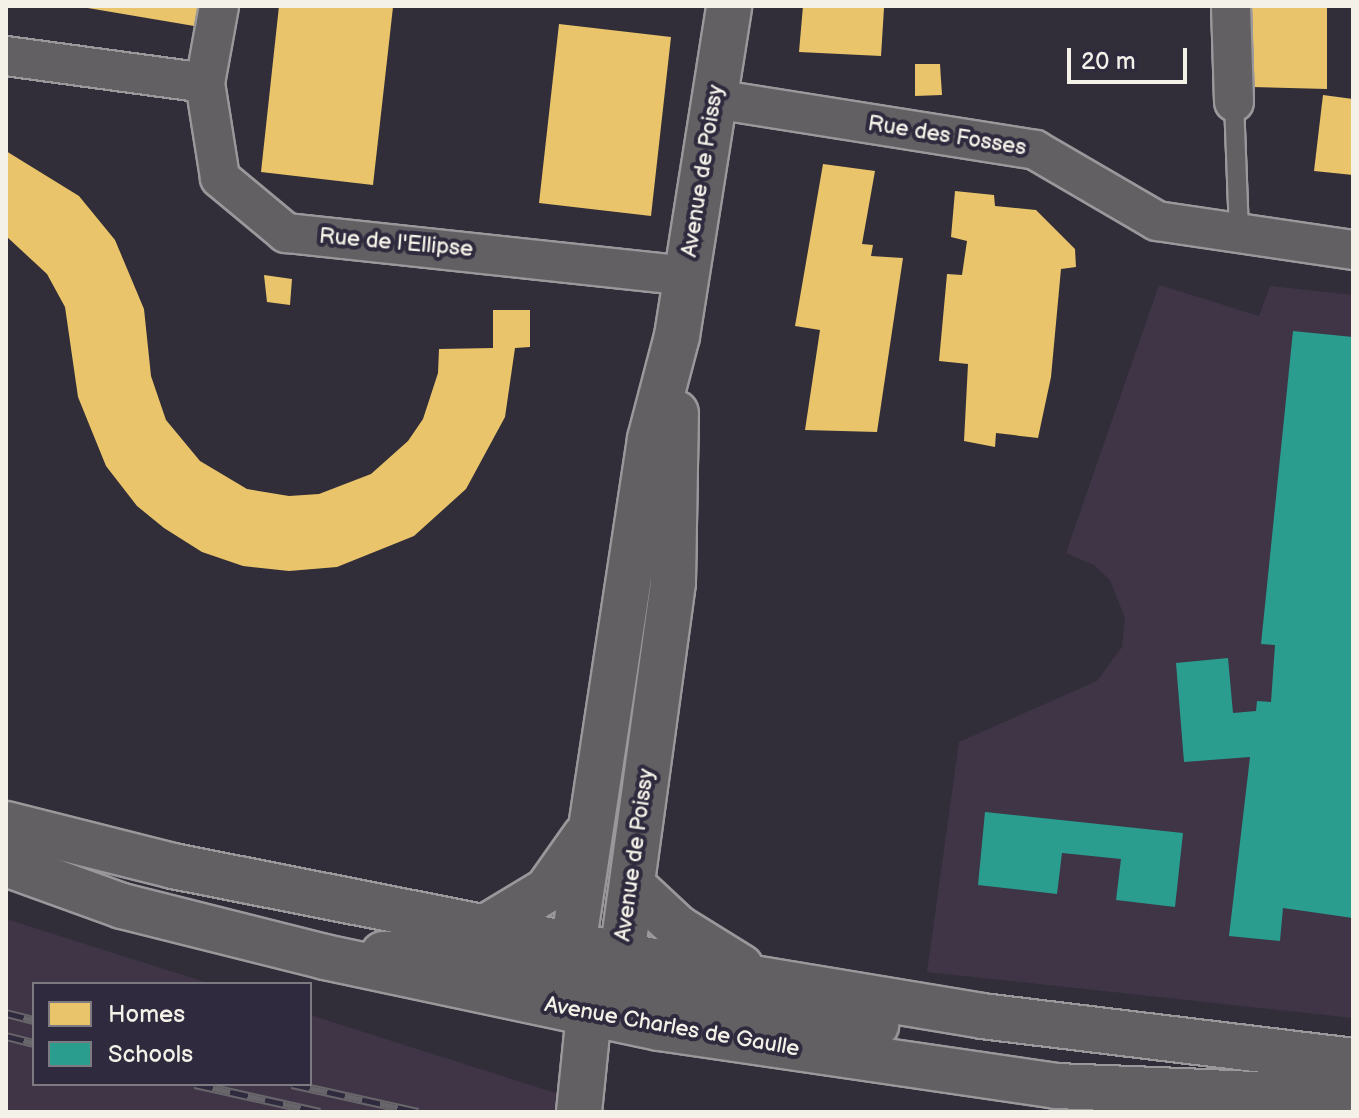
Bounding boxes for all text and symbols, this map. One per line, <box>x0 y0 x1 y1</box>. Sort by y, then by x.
scale bar <box>1071 32 1191 82</box>
text: 20 m <box>1081 47 1136 76</box>
street label: Avenue de Poissy <box>676 83 730 259</box>
street label: Rue des Fosses <box>866 110 1028 162</box>
street label: Rue de l'Ellipse <box>318 223 474 263</box>
street label: Avenue de Poissy <box>610 767 660 943</box>
legend <box>32 982 312 1086</box>
street label: Avenue Charles de Gaulle <box>543 992 801 1062</box>
text: Homes <box>108 1000 185 1029</box>
text: Schools <box>108 1040 193 1069</box>

